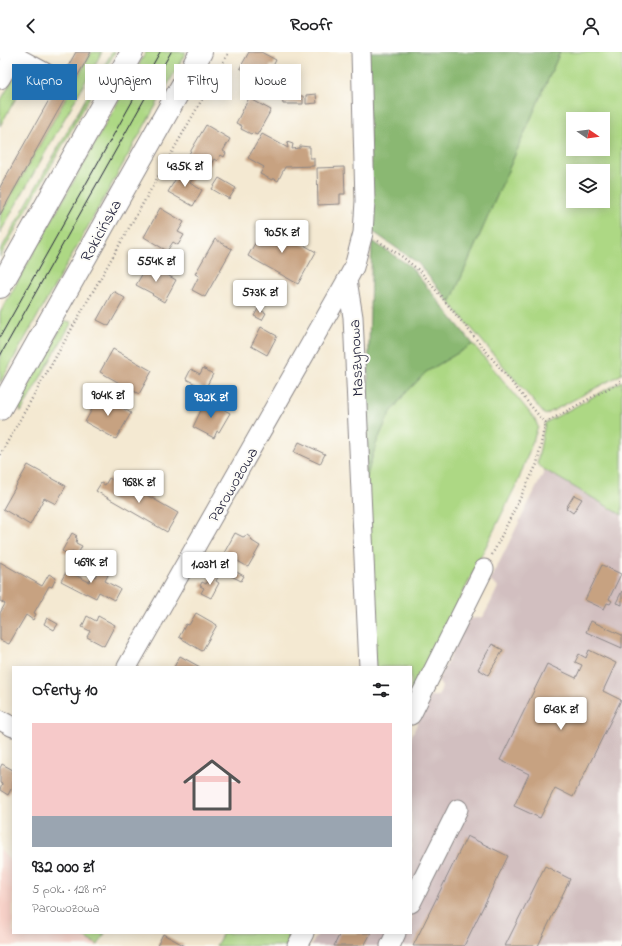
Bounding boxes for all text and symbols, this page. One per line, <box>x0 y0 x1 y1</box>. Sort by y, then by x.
text: Roofr <box>290 13 332 39</box>
icon: back <box>20 15 42 37</box>
icon: person <box>580 15 602 37</box>
chip: Kupno <box>12 64 77 100</box>
chip: Wynajem <box>85 64 166 100</box>
chip: Filtry <box>174 64 232 100</box>
chip: Nowe <box>240 64 301 100</box>
north arrow <box>566 112 610 156</box>
map controls <box>566 112 610 208</box>
pin: 435K zł <box>148 154 222 188</box>
text: 435K zł <box>167 157 203 176</box>
button: layers <box>566 164 610 208</box>
street label: Rokicińska <box>75 195 129 267</box>
pin: 905K zł <box>245 220 319 254</box>
text: 905K zł <box>265 223 299 242</box>
pin: 554K zł <box>119 249 193 283</box>
text: 554K zł <box>137 252 175 271</box>
pin: 573K zł <box>223 280 297 314</box>
text: 573K zł <box>242 283 278 302</box>
street label: Maszynowa <box>343 319 371 397</box>
pin: 904K zł <box>71 383 145 417</box>
pin: 932K zł <box>174 385 248 419</box>
text: 904K zł <box>92 386 124 405</box>
text: 932K zł <box>194 388 228 407</box>
street label: Parowozowa <box>203 443 265 527</box>
pin: 968K zł <box>102 470 176 504</box>
text: 968K zł <box>123 473 155 492</box>
pin: 469K zł <box>54 550 128 584</box>
pin: 1.03M zł <box>169 552 251 586</box>
text: 469K zł <box>75 553 107 572</box>
text: 1.03M zł <box>191 555 229 574</box>
text: Oferty: 10 <box>32 678 98 703</box>
icon: filters <box>370 679 392 701</box>
pin: 643K zł <box>524 697 598 731</box>
text: 643K zł <box>544 700 578 719</box>
icon: home <box>176 749 248 821</box>
text: 932 000 zł <box>32 855 94 880</box>
text: 5 pok. · 128 m² <box>32 880 106 899</box>
text: Parowozowa <box>32 899 99 918</box>

